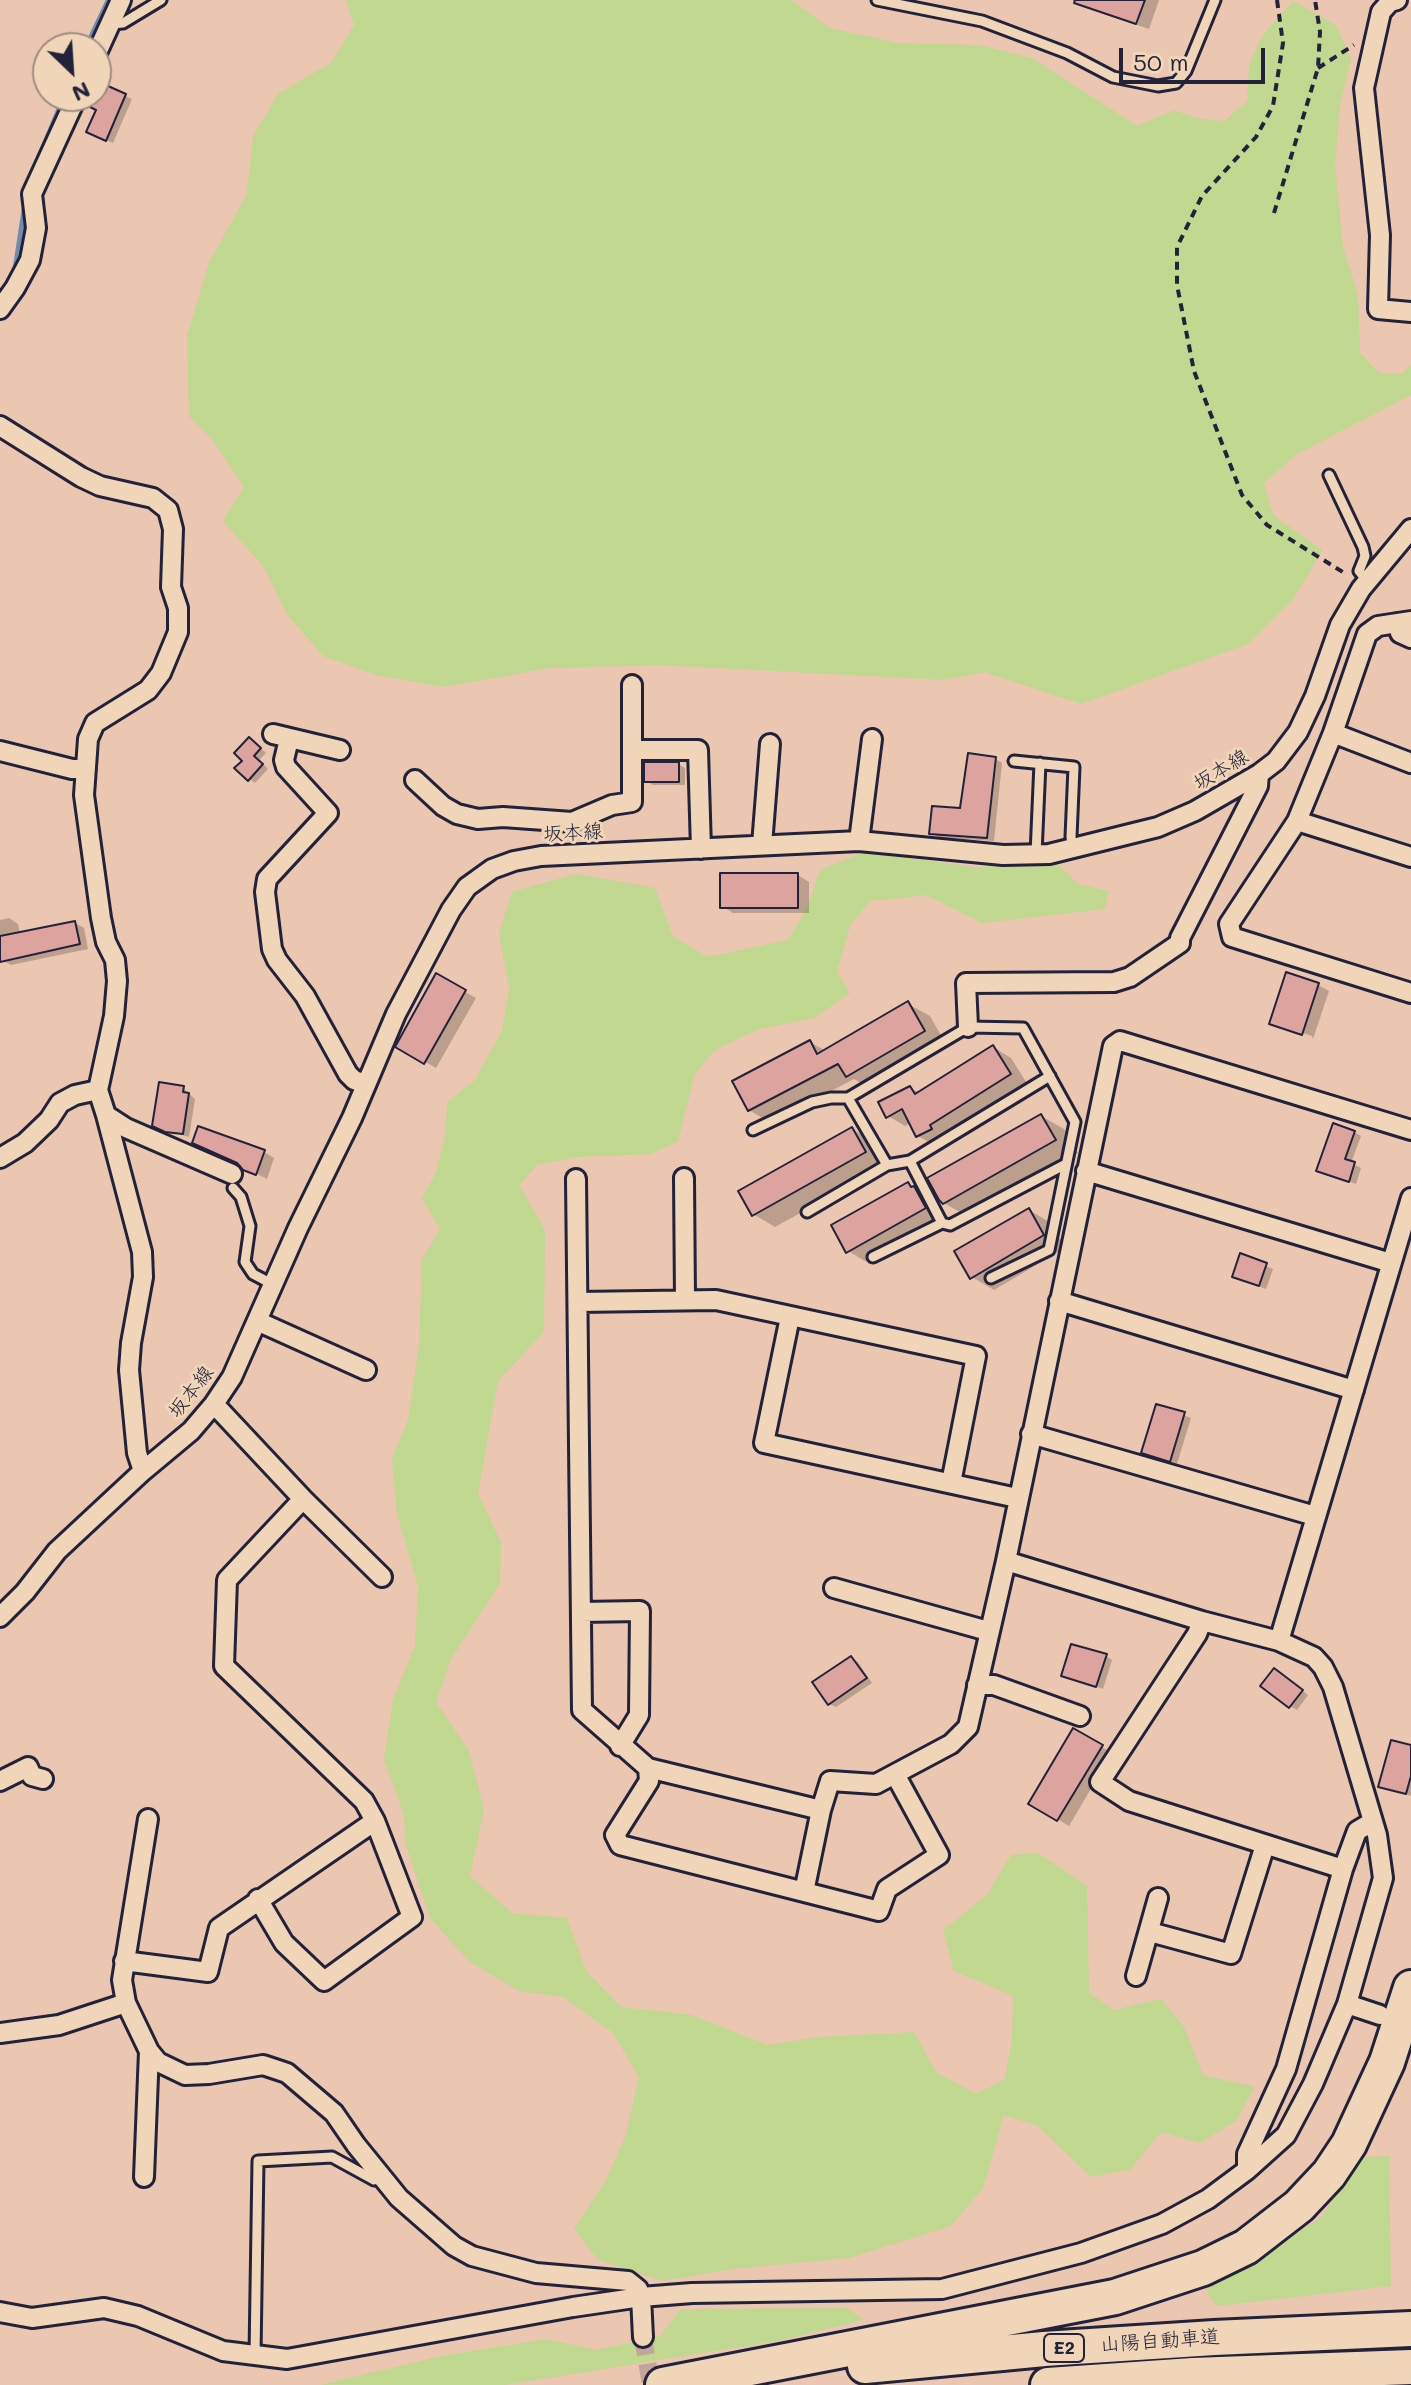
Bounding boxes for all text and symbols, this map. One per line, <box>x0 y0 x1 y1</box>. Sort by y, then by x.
north arrow <box>32 32 112 112</box>
scale bar <box>1123 32 1269 82</box>
text: 50 m <box>1133 46 1189 77</box>
text: N <box>68 76 95 109</box>
street label: 坂本線 <box>1189 744 1253 796</box>
street label: 坂本線 <box>542 819 604 847</box>
street label: 坂本線 <box>163 1361 219 1423</box>
street label: 山陽自動車道 <box>1099 2325 1221 2357</box>
road number: E2 <box>1044 2334 1084 2362</box>

